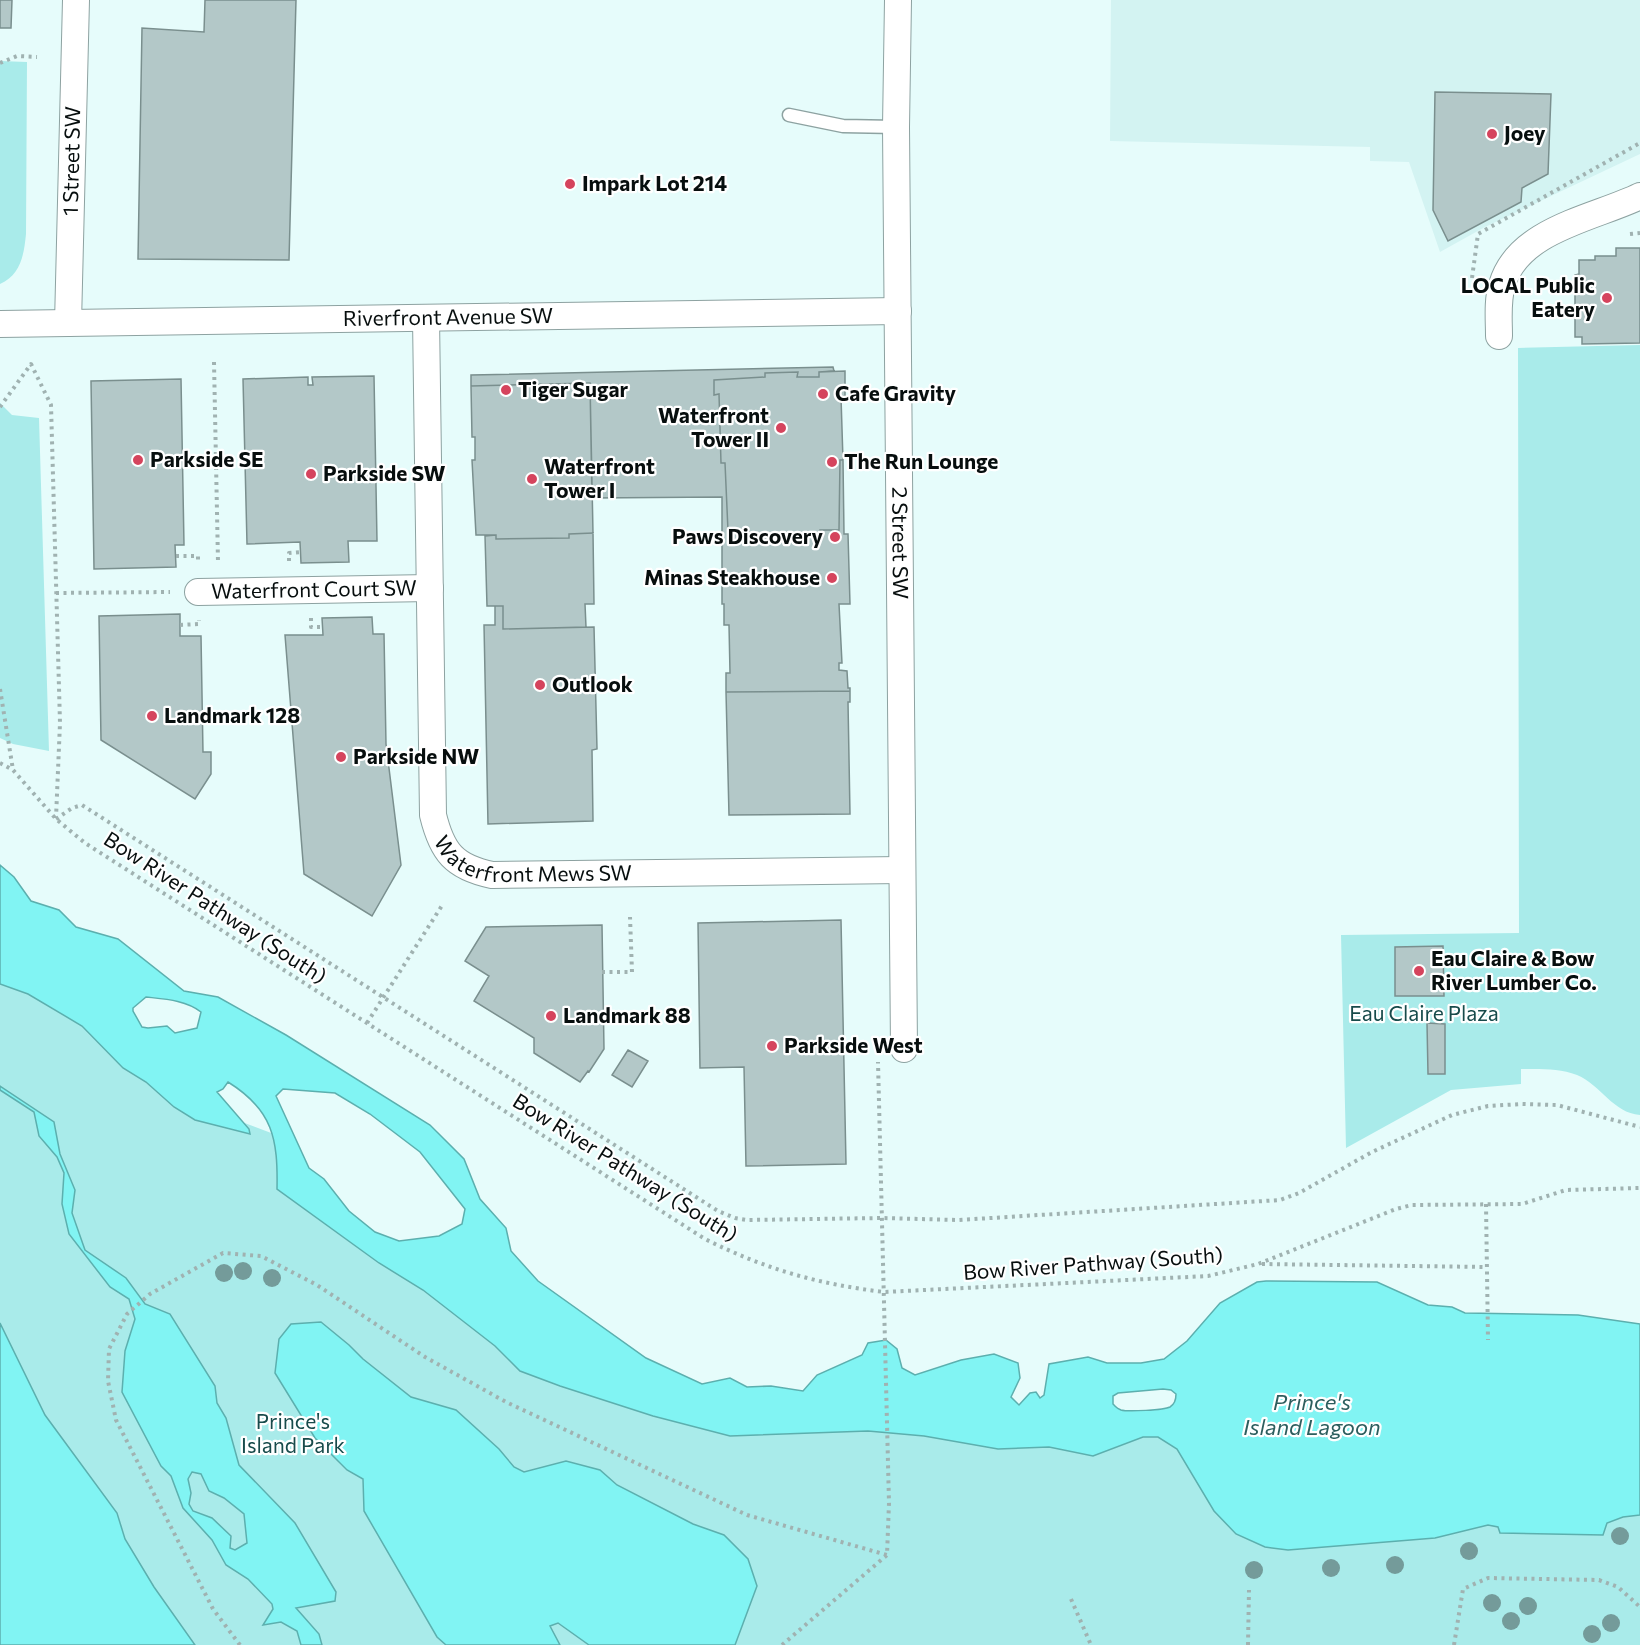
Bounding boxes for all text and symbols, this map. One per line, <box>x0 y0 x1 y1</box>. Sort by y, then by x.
street label: 1 Street SW <box>57 106 84 216</box>
place label: Joey <box>1504 120 1546 145</box>
marker: Joey <box>1485 127 1499 141</box>
place label: Impark Lot 214 <box>582 170 727 195</box>
marker: Impark Lot 214 <box>563 177 577 191</box>
place label: LOCAL Public Eatery <box>1461 272 1595 321</box>
marker: LOCAL Public Eatery <box>1600 291 1614 305</box>
street label: Riverfront Avenue SW <box>343 302 553 330</box>
place label: Tiger Sugar <box>518 376 629 401</box>
place label: Cafe Gravity <box>835 380 956 405</box>
marker: Tiger Sugar <box>499 383 513 397</box>
marker: Cafe Gravity <box>816 387 830 401</box>
place label: Waterfront Tower II <box>658 402 769 451</box>
marker: Waterfront Tower II <box>774 421 788 435</box>
place label: Parkside SE <box>150 446 264 471</box>
place label: The Run Lounge <box>844 448 998 473</box>
marker: Parkside SE <box>131 453 145 467</box>
place label: Waterfront Tower I <box>544 453 655 502</box>
marker: The Run Lounge <box>825 455 839 469</box>
place label: Parkside SW <box>323 460 446 485</box>
marker: Parkside SW <box>304 467 318 481</box>
marker: Waterfront Tower I <box>525 472 539 486</box>
street label: 2 Street SW <box>888 487 914 599</box>
place label: Paws Discovery <box>672 523 823 548</box>
marker: Paws Discovery <box>828 530 842 544</box>
place label: Minas Steakhouse <box>644 564 820 589</box>
marker: Minas Steakhouse <box>825 571 839 585</box>
street label: Waterfront Court SW <box>211 574 417 603</box>
place label: Outlook <box>552 671 633 696</box>
marker: Outlook <box>533 678 547 692</box>
place label: Landmark 128 <box>164 702 300 727</box>
marker: Landmark 128 <box>145 709 159 723</box>
place label: Parkside NW <box>353 743 479 768</box>
marker: Parkside NW <box>334 750 348 764</box>
street label: Bow River Pathway (South) <box>100 825 332 988</box>
street label: Waterfront Mews SW <box>430 830 632 886</box>
place label: Eau Claire & Bow River Lumber Co. <box>1431 945 1597 994</box>
marker: Eau Claire & Bow River Lumber Co. <box>1412 964 1426 978</box>
park label: Eau Claire Plaza <box>1349 1000 1499 1025</box>
place label: Landmark 88 <box>563 1002 691 1027</box>
marker: Landmark 88 <box>544 1009 558 1023</box>
place label: Parkside West <box>784 1032 923 1057</box>
marker: Parkside West <box>765 1039 779 1053</box>
street label: Bow River Pathway (South) <box>509 1087 743 1246</box>
street label: Bow River Pathway (South) <box>962 1241 1224 1284</box>
water label: Prince's Island Lagoon <box>1243 1388 1381 1440</box>
park label: Prince's Island Park <box>241 1408 345 1457</box>

